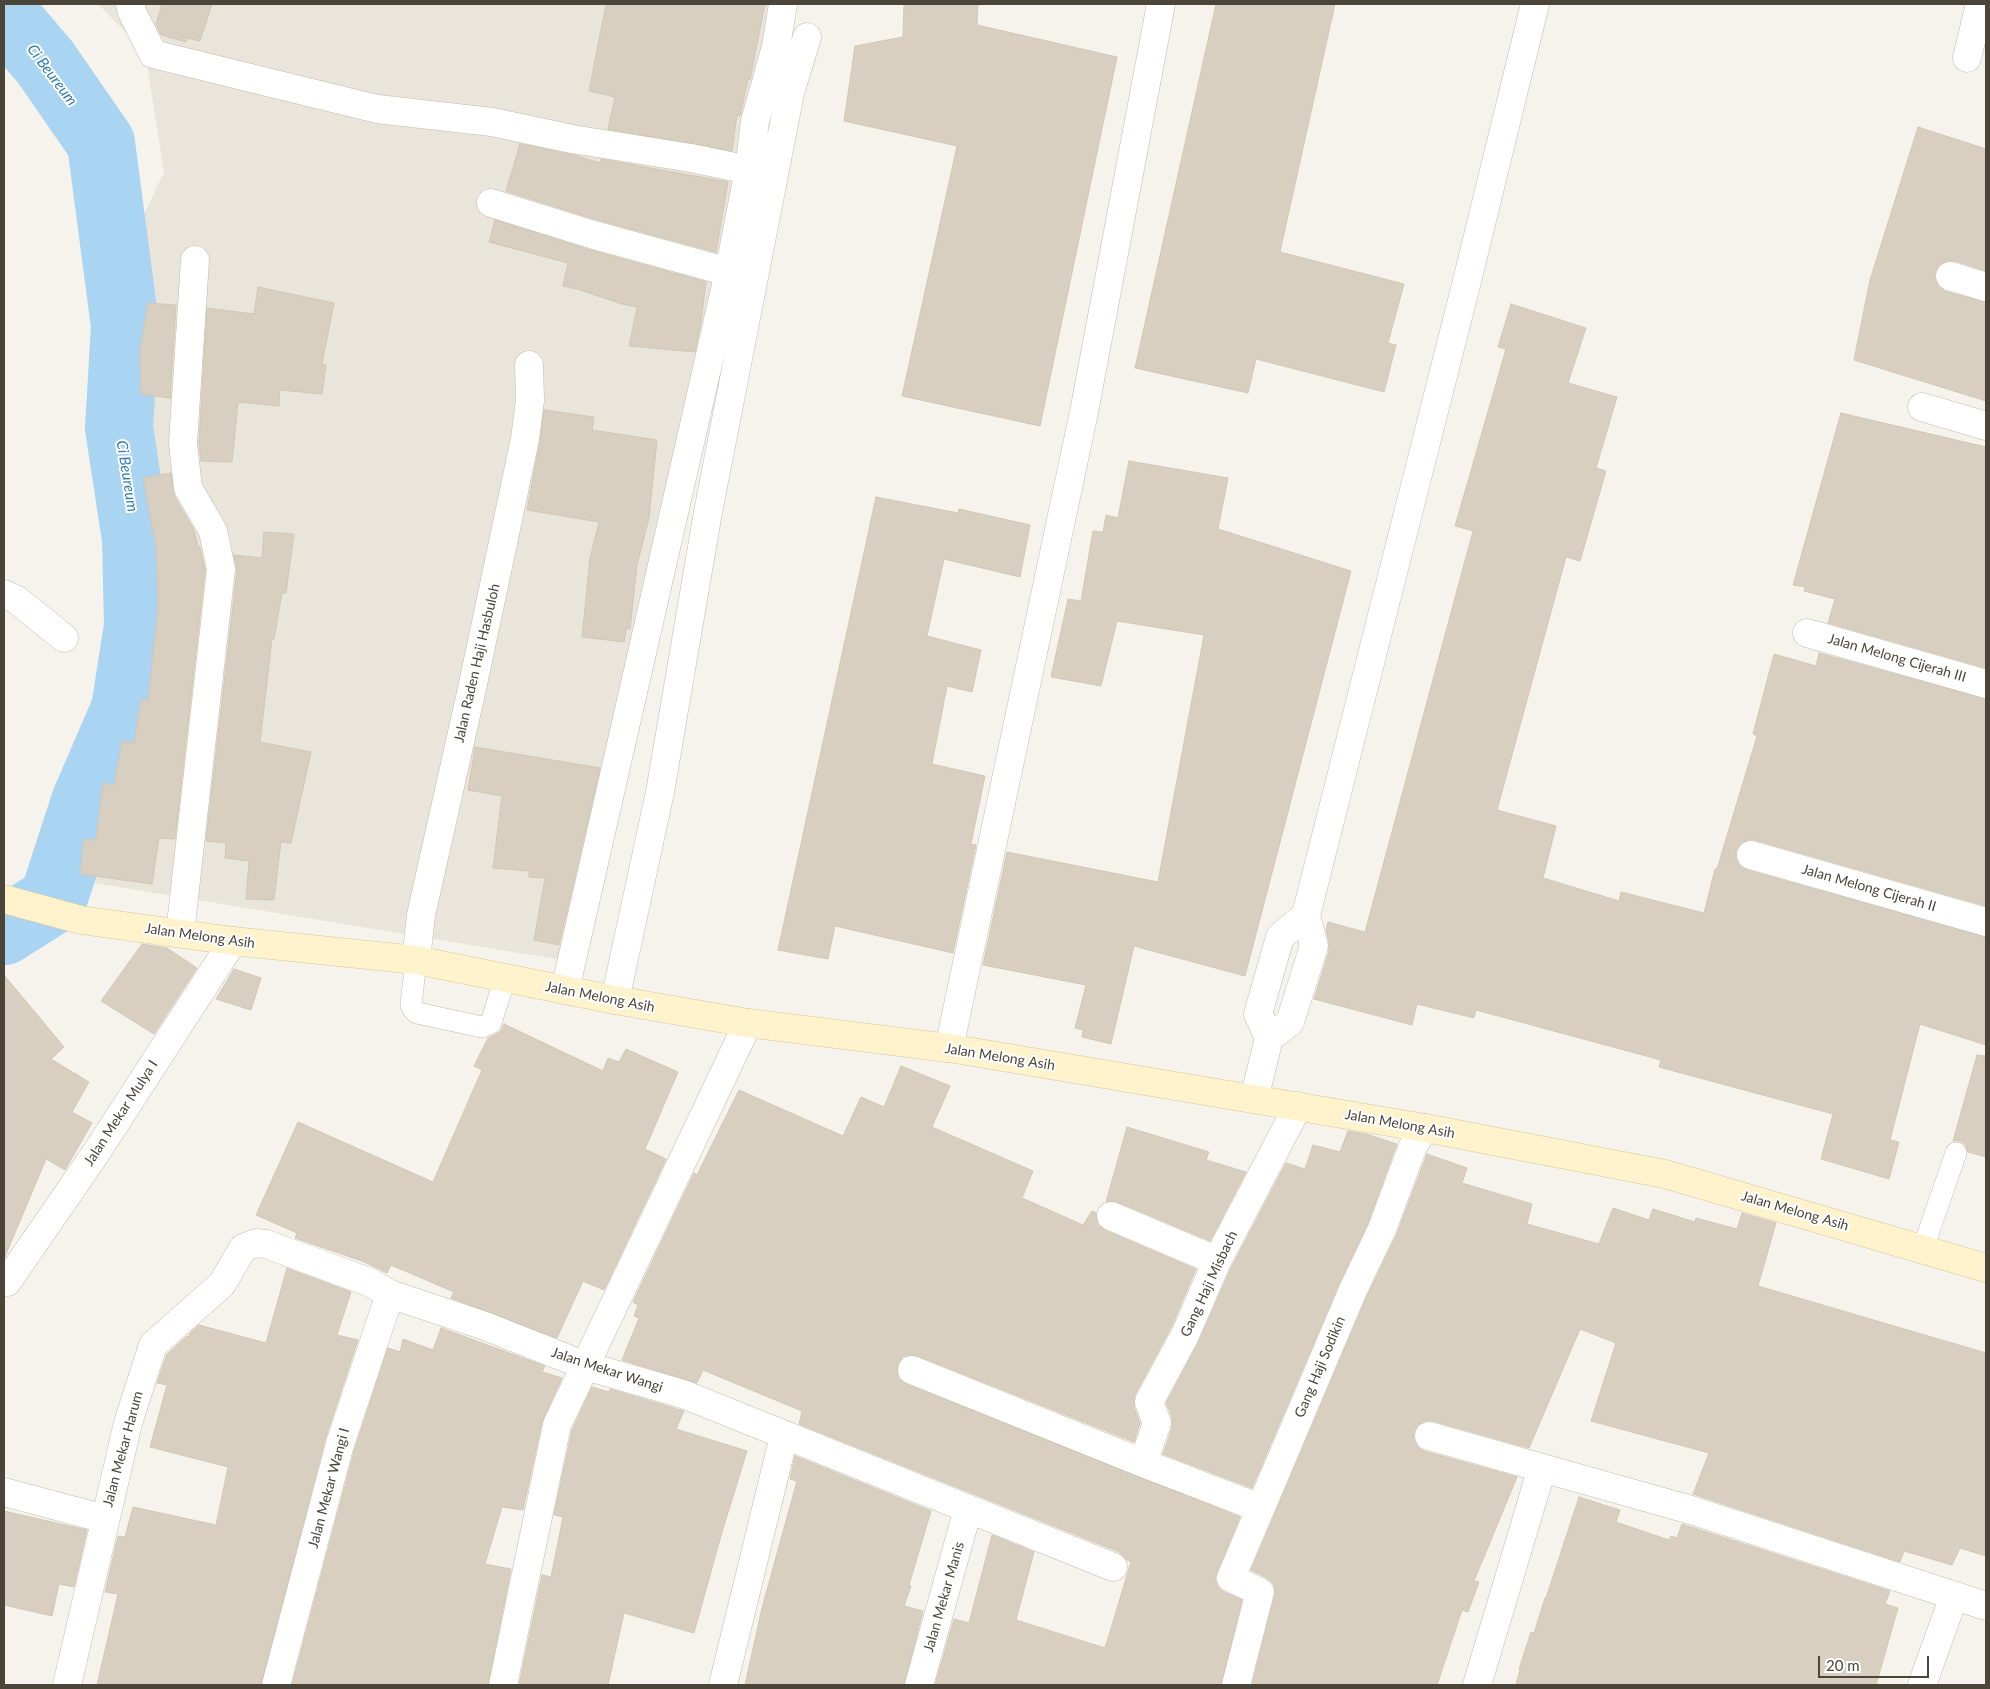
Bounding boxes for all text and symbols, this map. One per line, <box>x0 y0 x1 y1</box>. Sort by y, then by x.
water label: Ci Beureum <box>23 41 81 109</box>
water label: Ci Beureum <box>112 439 142 513</box>
street label: Jalan Raden Haji Hasbuloh <box>451 582 503 744</box>
street label: Jalan Melong Cijerah III <box>1826 630 1968 686</box>
street label: Jalan Melong Cijerah II <box>1800 861 1938 915</box>
street label: Jalan Melong Asih <box>144 920 256 952</box>
street label: Jalan Melong Asih <box>544 978 656 1016</box>
street label: Jalan Melong Asih <box>944 1040 1056 1074</box>
street label: Jalan Mekar Mulya I <box>81 1057 161 1169</box>
street label: Jalan Melong Asih <box>1344 1106 1456 1142</box>
street label: Jalan Melong Asih <box>1739 1188 1851 1234</box>
street label: Gang Haji Misbach <box>1177 1228 1241 1340</box>
street label: Gang Haji Sodikin <box>1291 1314 1349 1420</box>
street label: Jalan Mekar Wangi <box>549 1344 665 1396</box>
street label: Jalan Mekar Harum <box>99 1389 147 1509</box>
street label: Jalan Mekar Wangi I <box>305 1426 353 1550</box>
street label: Jalan Mekar Manis <box>920 1540 968 1654</box>
scale bar <box>1820 1646 1931 1678</box>
text: 20 m <box>1826 1656 1860 1674</box>

